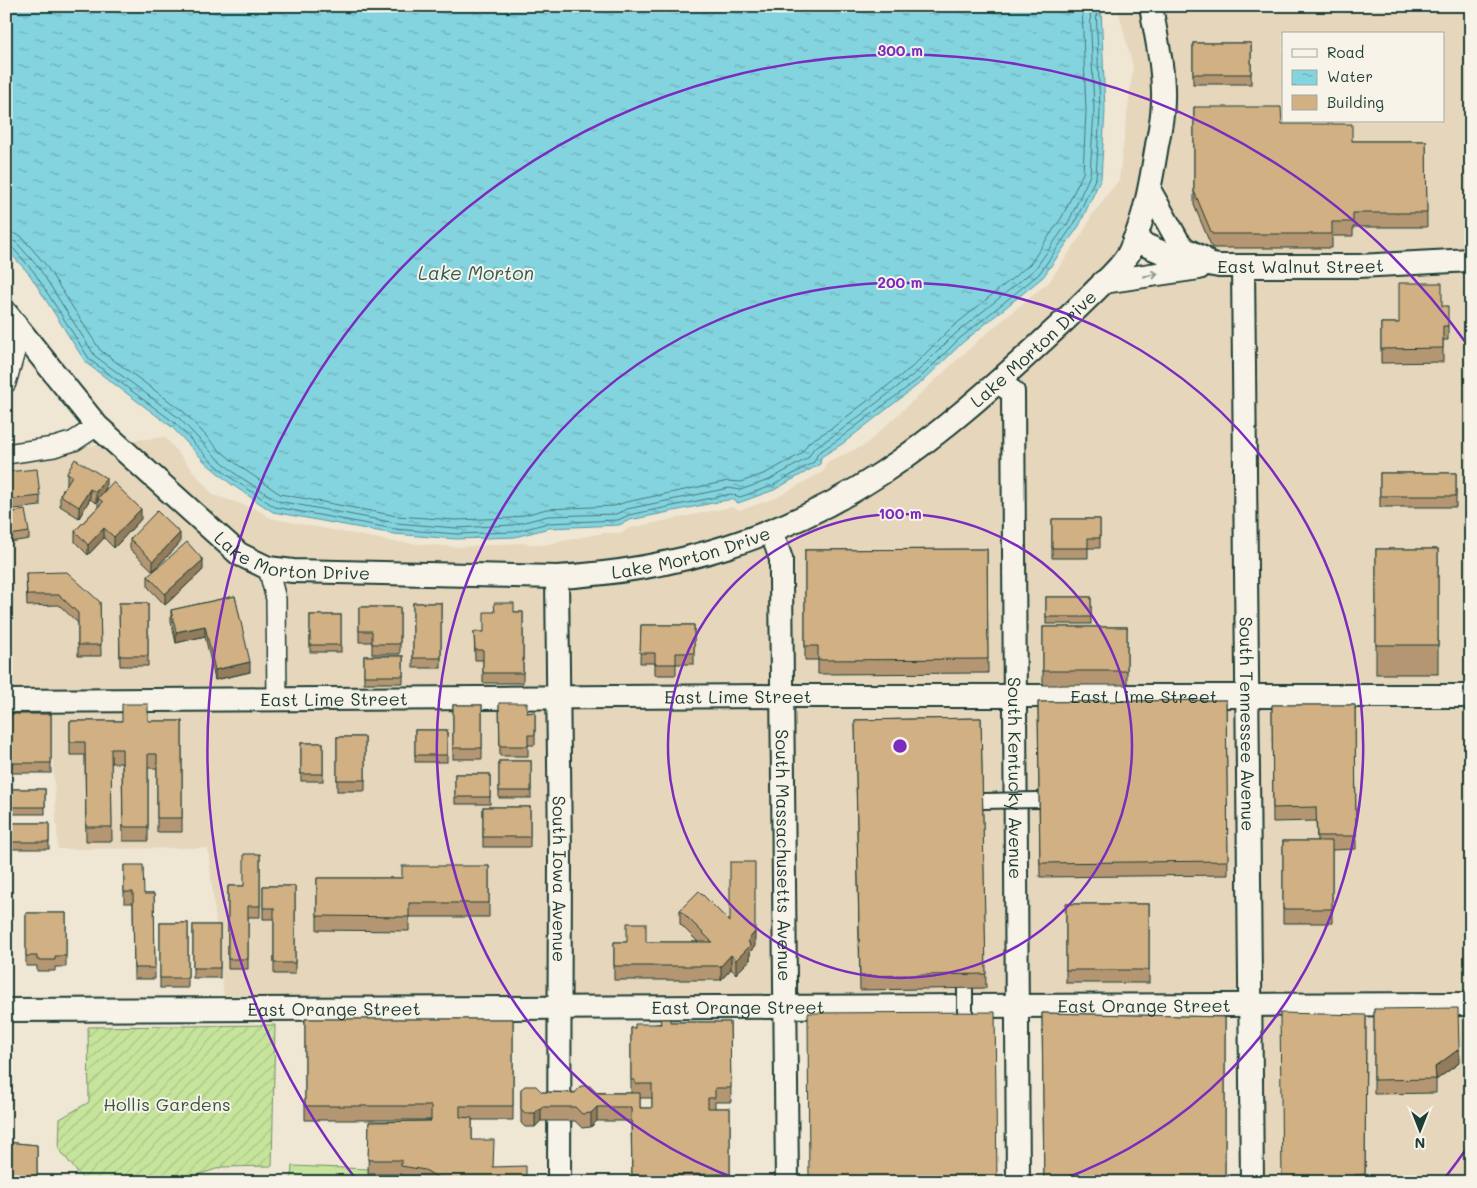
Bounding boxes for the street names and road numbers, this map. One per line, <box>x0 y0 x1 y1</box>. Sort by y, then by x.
street label: East Walnut Street <box>1217 253 1384 278</box>
street label: Lake Morton Drive <box>965 285 1101 413</box>
street label: Lake Morton Drive <box>610 520 774 584</box>
street label: Lake Morton Drive <box>210 526 370 585</box>
street label: South Tennessee Avenue <box>1234 616 1261 831</box>
street label: South Kentucky Avenue <box>1003 677 1028 879</box>
street label: East Lime Street <box>664 684 812 709</box>
street label: East Lime Street <box>1070 684 1218 708</box>
street label: East Lime Street <box>260 686 408 711</box>
street label: South Massachusetts Avenue <box>770 729 797 981</box>
street label: South Iowa Avenue <box>547 796 572 962</box>
street label: East Orange Street <box>1057 993 1231 1018</box>
street label: East Orange Street <box>651 995 825 1019</box>
street label: East Orange Street <box>247 996 421 1021</box>

